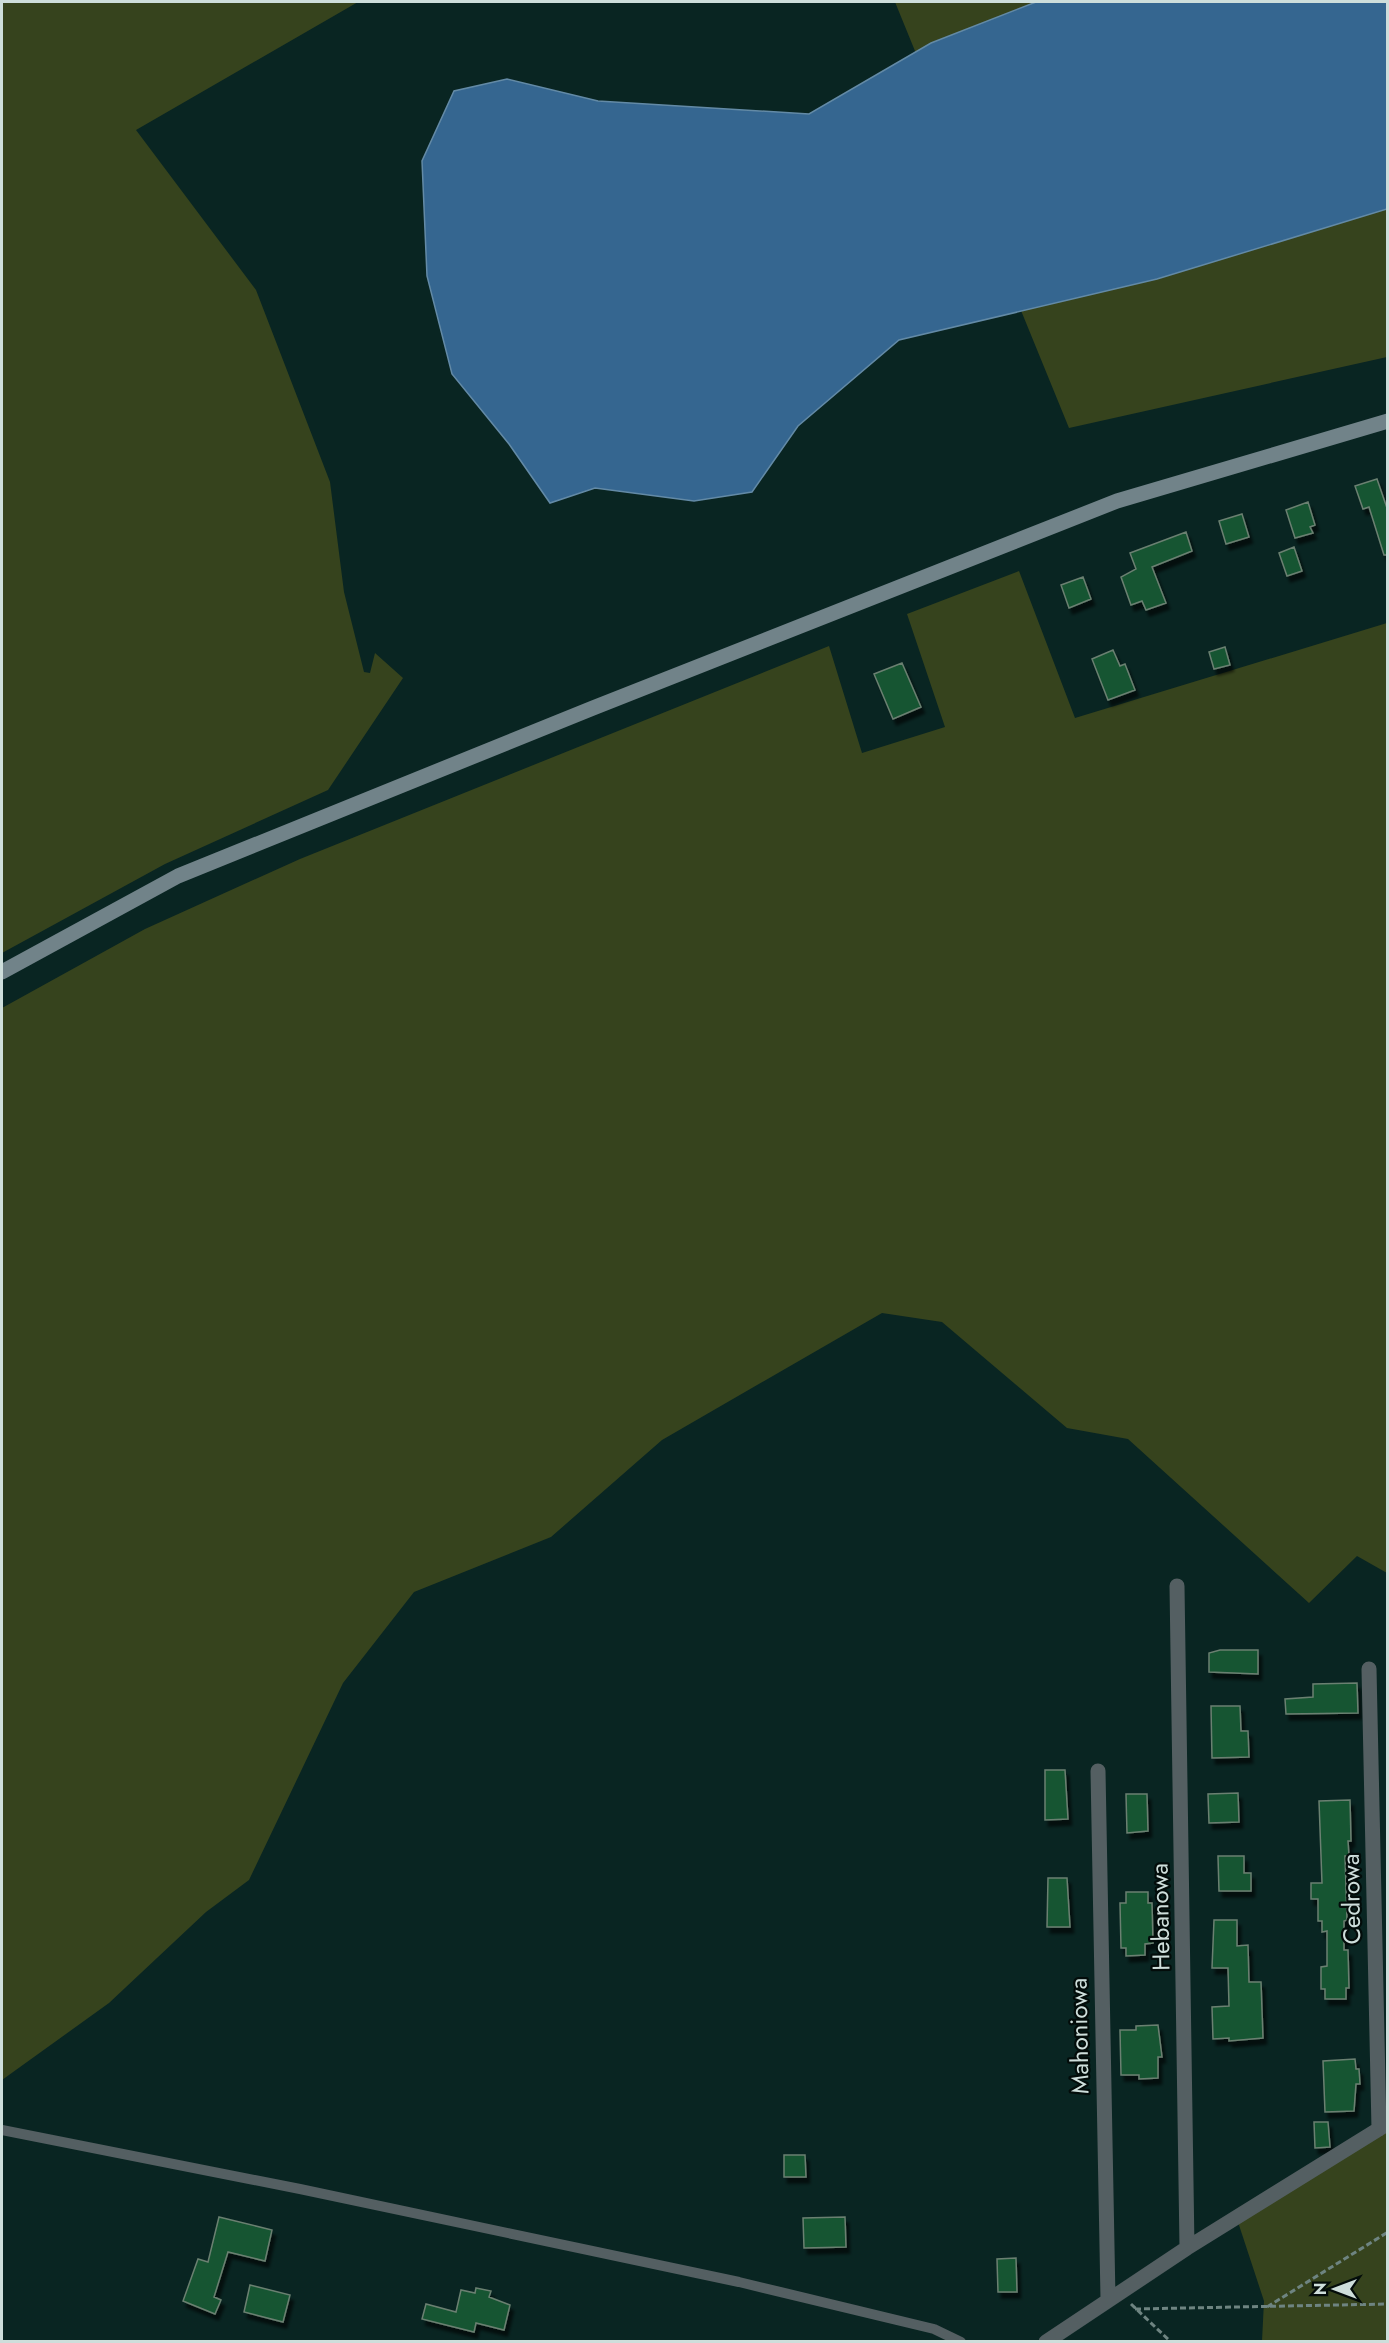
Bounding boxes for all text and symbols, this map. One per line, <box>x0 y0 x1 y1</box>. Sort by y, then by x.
street label: Cedrowa <box>1333 1853 1369 1945</box>
street label: Hebanowa <box>1142 1863 1178 1971</box>
street label: Mahoniowa <box>1060 1978 1098 2094</box>
north arrow <box>1305 2259 1365 2319</box>
text: N <box>1309 2283 1332 2295</box>

